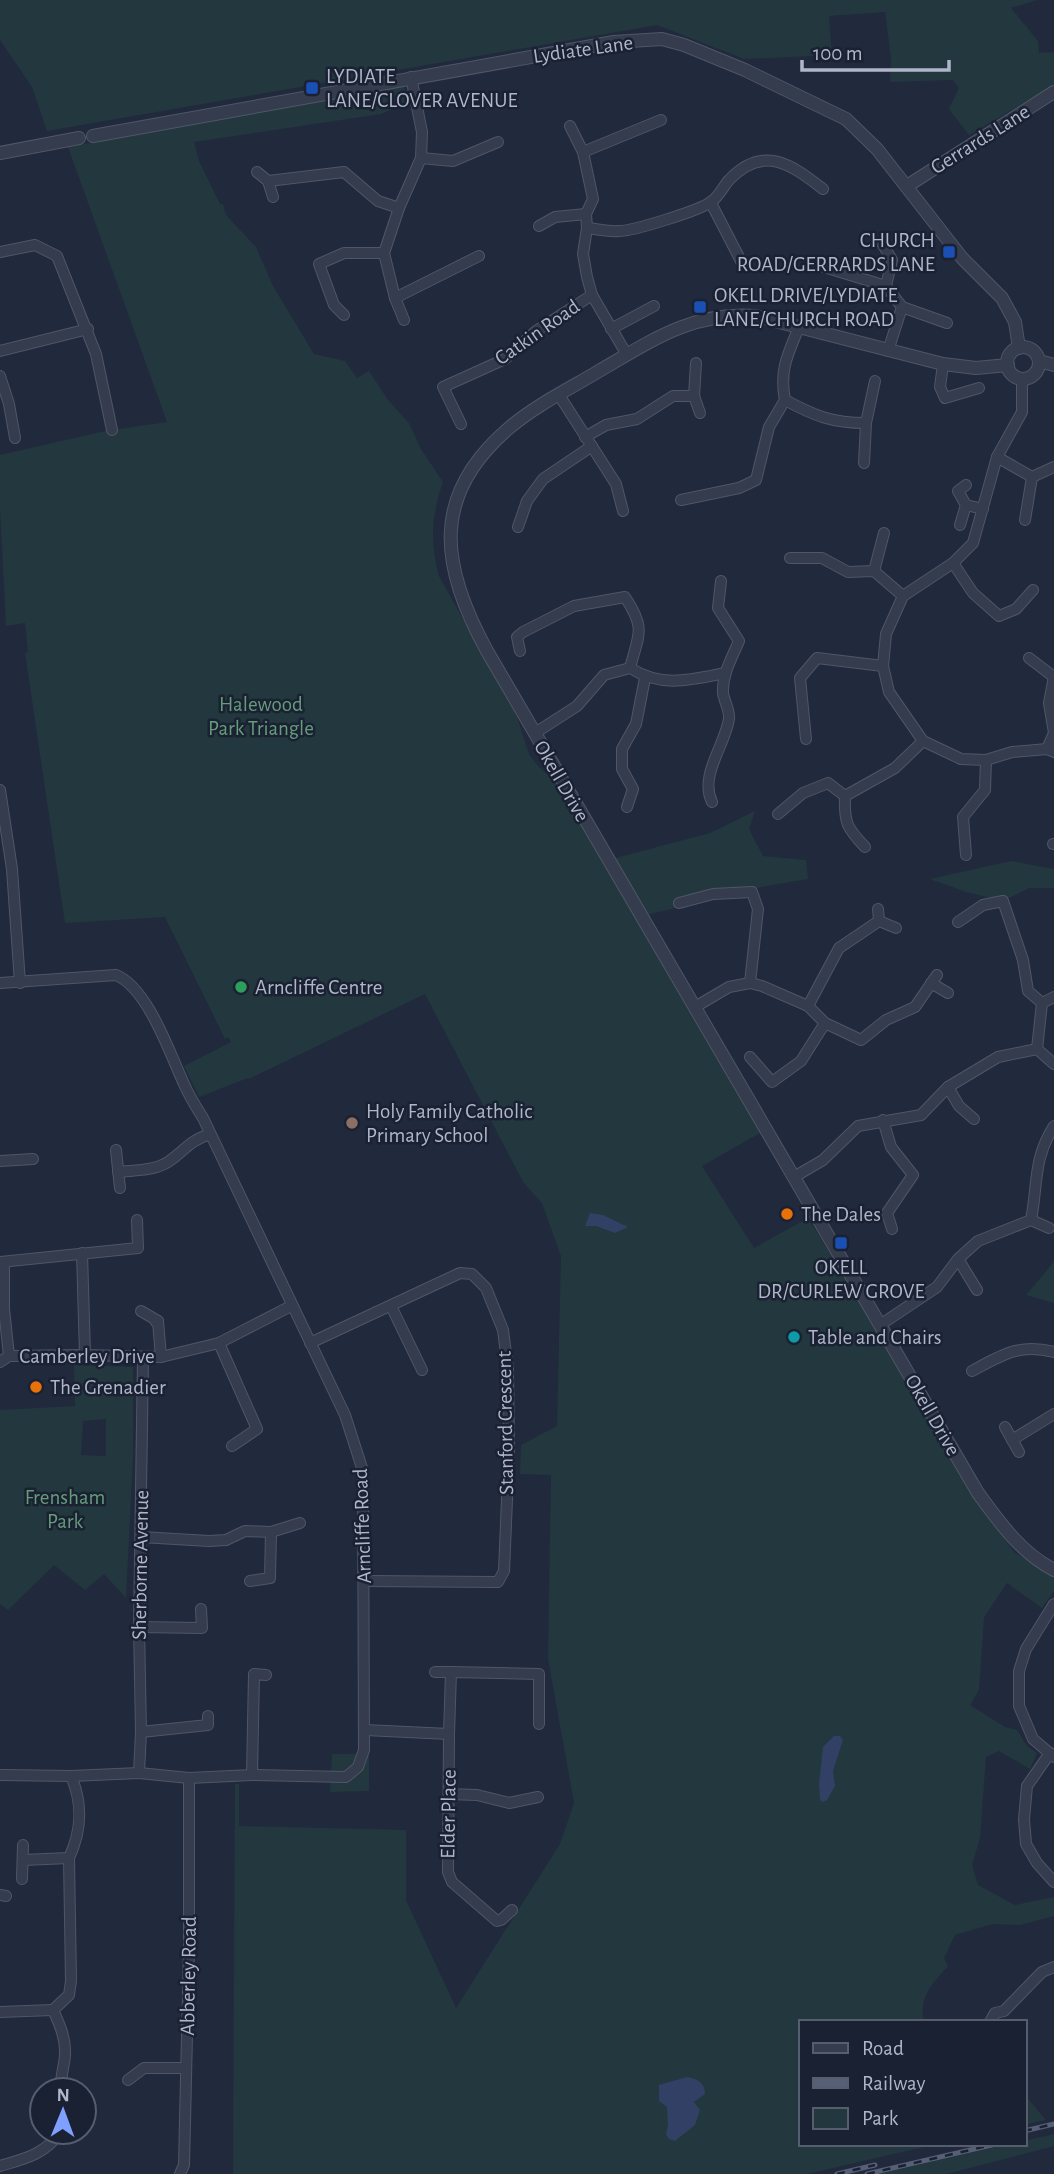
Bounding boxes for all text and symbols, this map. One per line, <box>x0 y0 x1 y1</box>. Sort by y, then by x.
scale bar <box>802 28 949 72</box>
street label: Lydiate Lane <box>532 32 634 67</box>
text: 100 m <box>813 43 863 64</box>
place label: LYDIATE LANE/CLOVER AVENUE <box>326 66 518 111</box>
marker: LYDIATE LANE/CLOVER AVENUE <box>304 80 320 96</box>
street label: Gerrards Lane <box>927 101 1033 178</box>
place label: CHURCH ROAD/GERRARDS LANE <box>737 230 935 275</box>
marker: CHURCH ROAD/GERRARDS LANE <box>941 244 957 260</box>
place label: OKELL DRIVE/LYDIATE LANE/CHURCH ROAD <box>714 285 898 330</box>
street label: Catkin Road <box>491 296 584 369</box>
marker: OKELL DRIVE/LYDIATE LANE/CHURCH ROAD <box>692 299 708 315</box>
park label: Halewood Park Triangle <box>208 694 314 739</box>
street label: Okell Drive <box>530 737 593 825</box>
place label: Arncliffe Centre <box>255 977 383 998</box>
marker: Arncliffe Centre <box>233 979 249 995</box>
place label: Holy Family Catholic Primary School <box>366 1101 532 1146</box>
marker: Holy Family Catholic Primary School <box>344 1115 360 1131</box>
place label: The Dales <box>801 1204 881 1225</box>
marker: The Dales <box>779 1206 795 1222</box>
marker: OKELL DR/CURLEW GROVE <box>833 1235 849 1251</box>
place label: OKELL DR/CURLEW GROVE <box>757 1257 925 1302</box>
place label: Table and Chairs <box>808 1327 942 1348</box>
marker: Table and Chairs <box>786 1329 802 1345</box>
street label: Camberley Drive <box>19 1346 155 1367</box>
street label: Stanford Crescent <box>494 1351 517 1495</box>
street label: Okell Drive <box>901 1371 964 1459</box>
place label: The Grenadier <box>50 1377 166 1398</box>
marker: The Grenadier <box>28 1379 44 1395</box>
street label: Arncliffe Road <box>350 1468 375 1584</box>
park label: Frensham Park <box>25 1487 105 1532</box>
street label: Sherborne Avenue <box>129 1490 152 1640</box>
street label: Elder Place <box>437 1769 460 1859</box>
street label: Abberley Road <box>177 1916 200 2036</box>
legend <box>799 2020 1026 2146</box>
text: Road <box>862 2038 904 2059</box>
text: Railway <box>862 2073 925 2094</box>
north arrow <box>28 2076 98 2146</box>
text: N <box>56 2086 70 2105</box>
text: Park <box>862 2108 899 2129</box>

